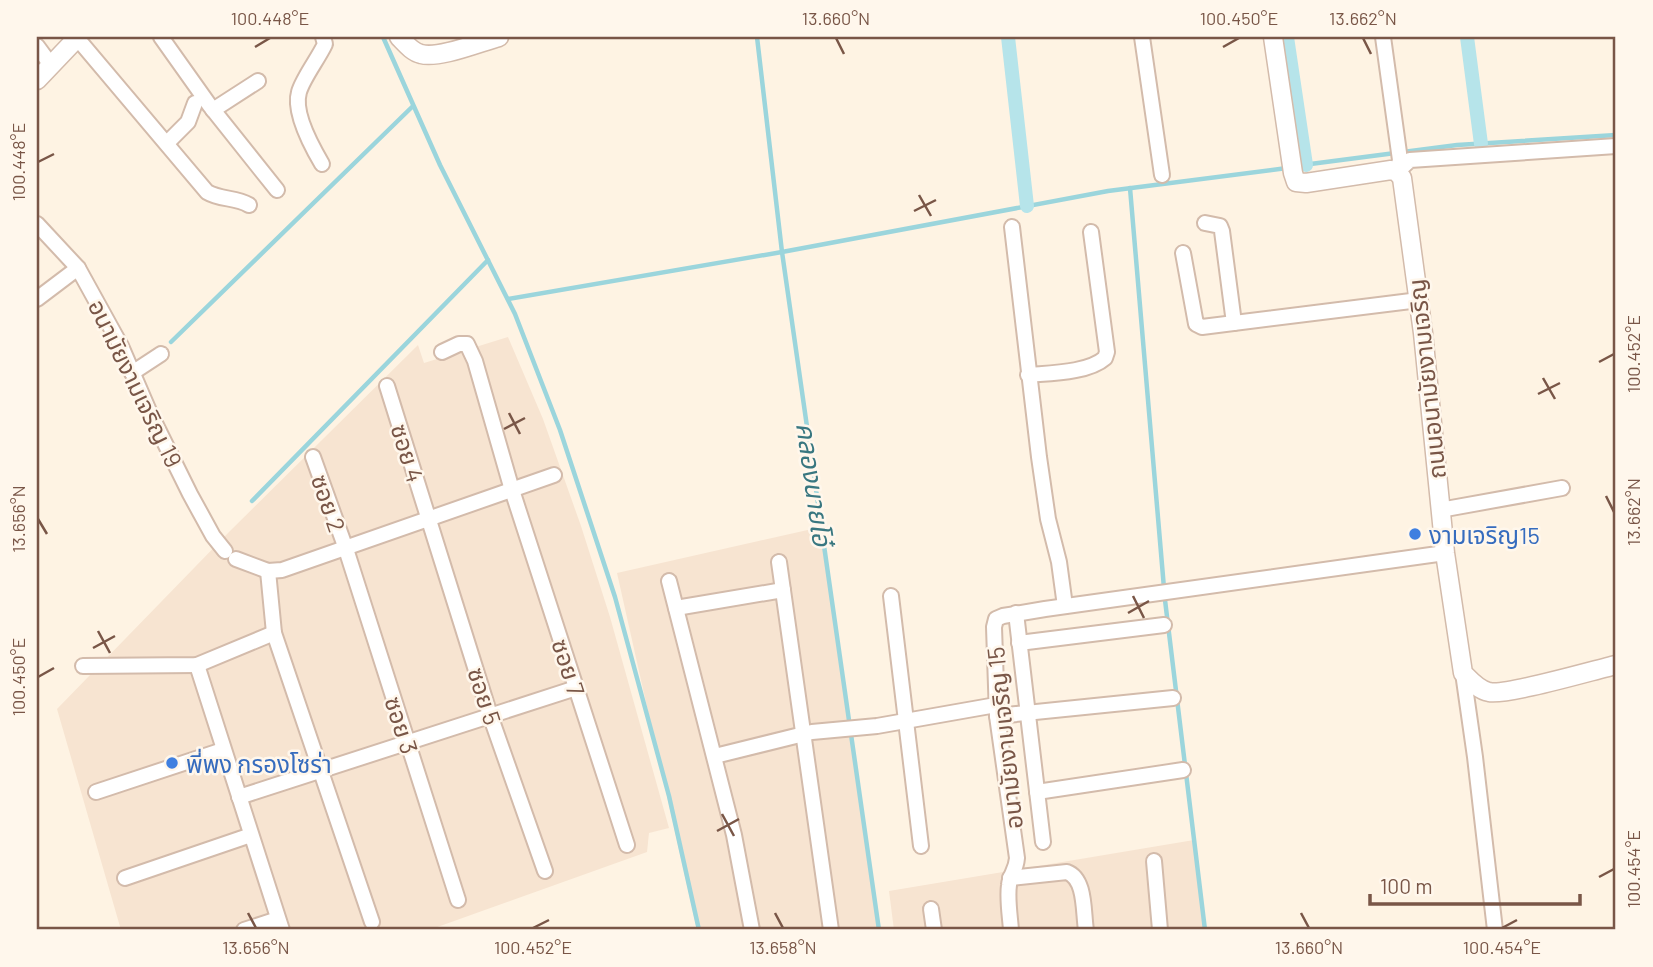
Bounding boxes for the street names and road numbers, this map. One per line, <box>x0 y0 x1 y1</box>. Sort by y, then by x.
street label: ถนนอนามัยงามเจริญ <box>1401 277 1451 481</box>
street label: อนามัยงามเจริญ 19 <box>83 294 189 472</box>
street label: ซอย 4 <box>385 420 431 486</box>
street label: ซอย 2 <box>306 470 352 536</box>
street label: ซอย 7 <box>546 635 592 699</box>
street label: อนามัยงามเจริญ 15 <box>980 646 1028 830</box>
street label: ซอย 5 <box>462 664 508 728</box>
street label: ซอย 3 <box>379 693 425 757</box>

